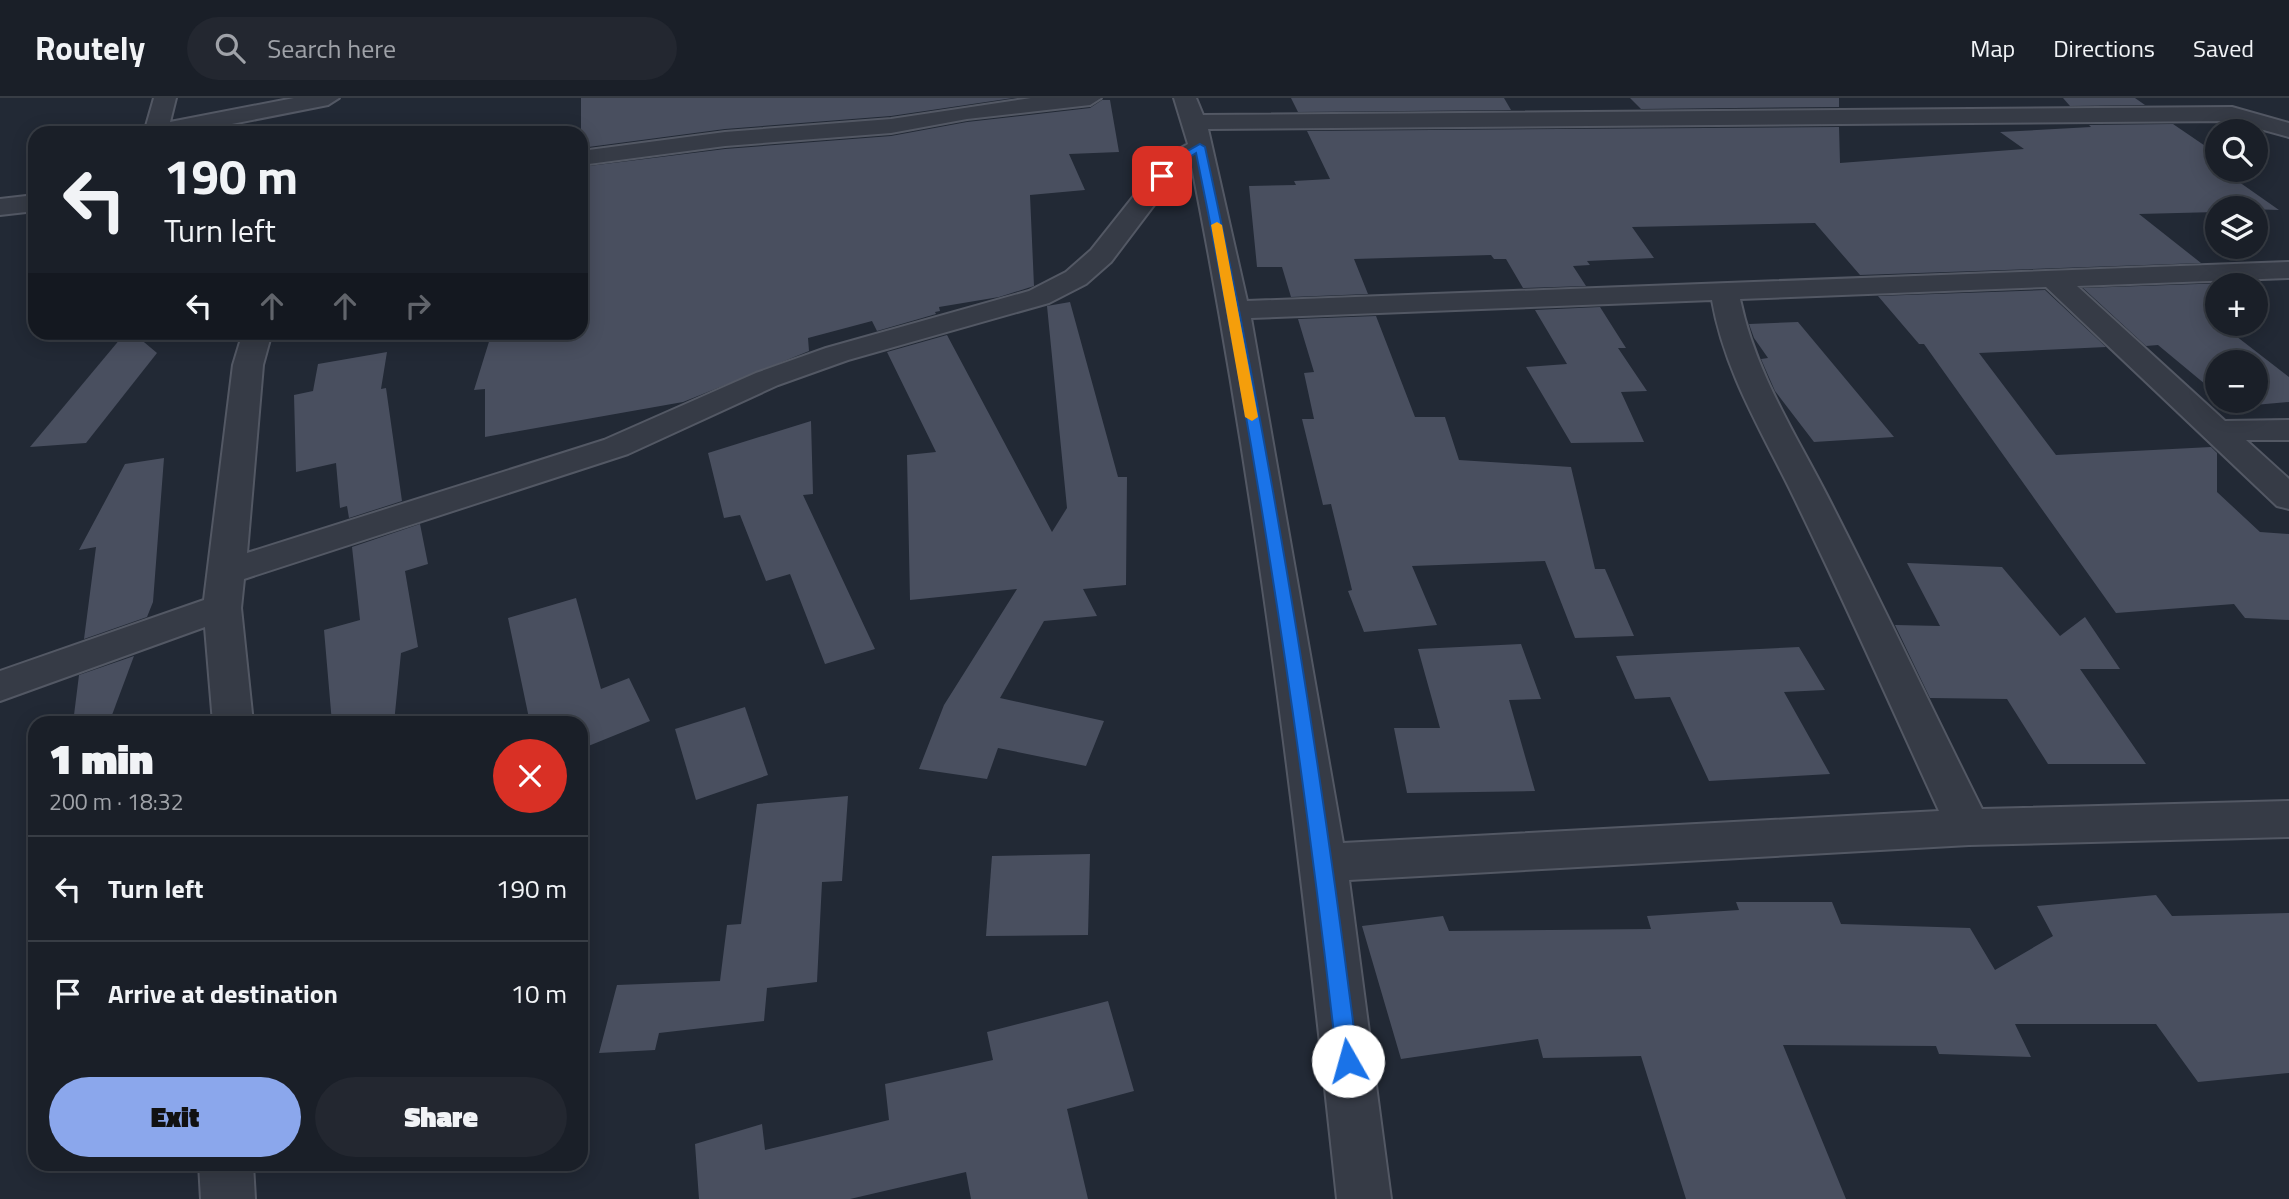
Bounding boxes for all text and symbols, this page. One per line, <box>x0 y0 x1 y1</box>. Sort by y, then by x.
search box <box>187 17 677 80</box>
text: Routely <box>35 23 145 73</box>
icon: search <box>211 29 249 67</box>
text: Search here <box>267 29 396 68</box>
text: Map <box>1970 30 2015 66</box>
text: Directions <box>2053 30 2155 66</box>
text: Saved <box>2193 30 2254 66</box>
map controls <box>2205 119 2268 413</box>
button: search <box>2205 119 2268 182</box>
text: 190 m <box>164 138 298 213</box>
pin <box>1132 146 1192 206</box>
icon: left <box>49 154 140 245</box>
icon: arrive <box>1143 157 1181 195</box>
button: layers <box>2205 196 2268 259</box>
text: Turn left <box>164 206 276 254</box>
button: + <box>2205 273 2268 336</box>
icon: left <box>180 287 218 325</box>
icon: ahead <box>253 287 291 325</box>
icon: ahead <box>326 287 364 325</box>
icon: right <box>399 287 437 325</box>
button: − <box>2205 350 2268 413</box>
text: 1 min <box>49 726 153 790</box>
button: close <box>493 739 567 813</box>
text: 200 m · 18:32 <box>49 784 184 819</box>
text: Turn left <box>108 869 203 908</box>
text: 190 m <box>496 869 567 908</box>
icon: left <box>49 870 87 908</box>
text: Arrive at destination <box>108 974 338 1013</box>
text: 10 m <box>510 974 567 1013</box>
icon: arrive <box>49 975 87 1013</box>
position arrow <box>1311 1024 1385 1098</box>
button: Exit <box>49 1077 301 1157</box>
button: Share <box>315 1077 567 1157</box>

